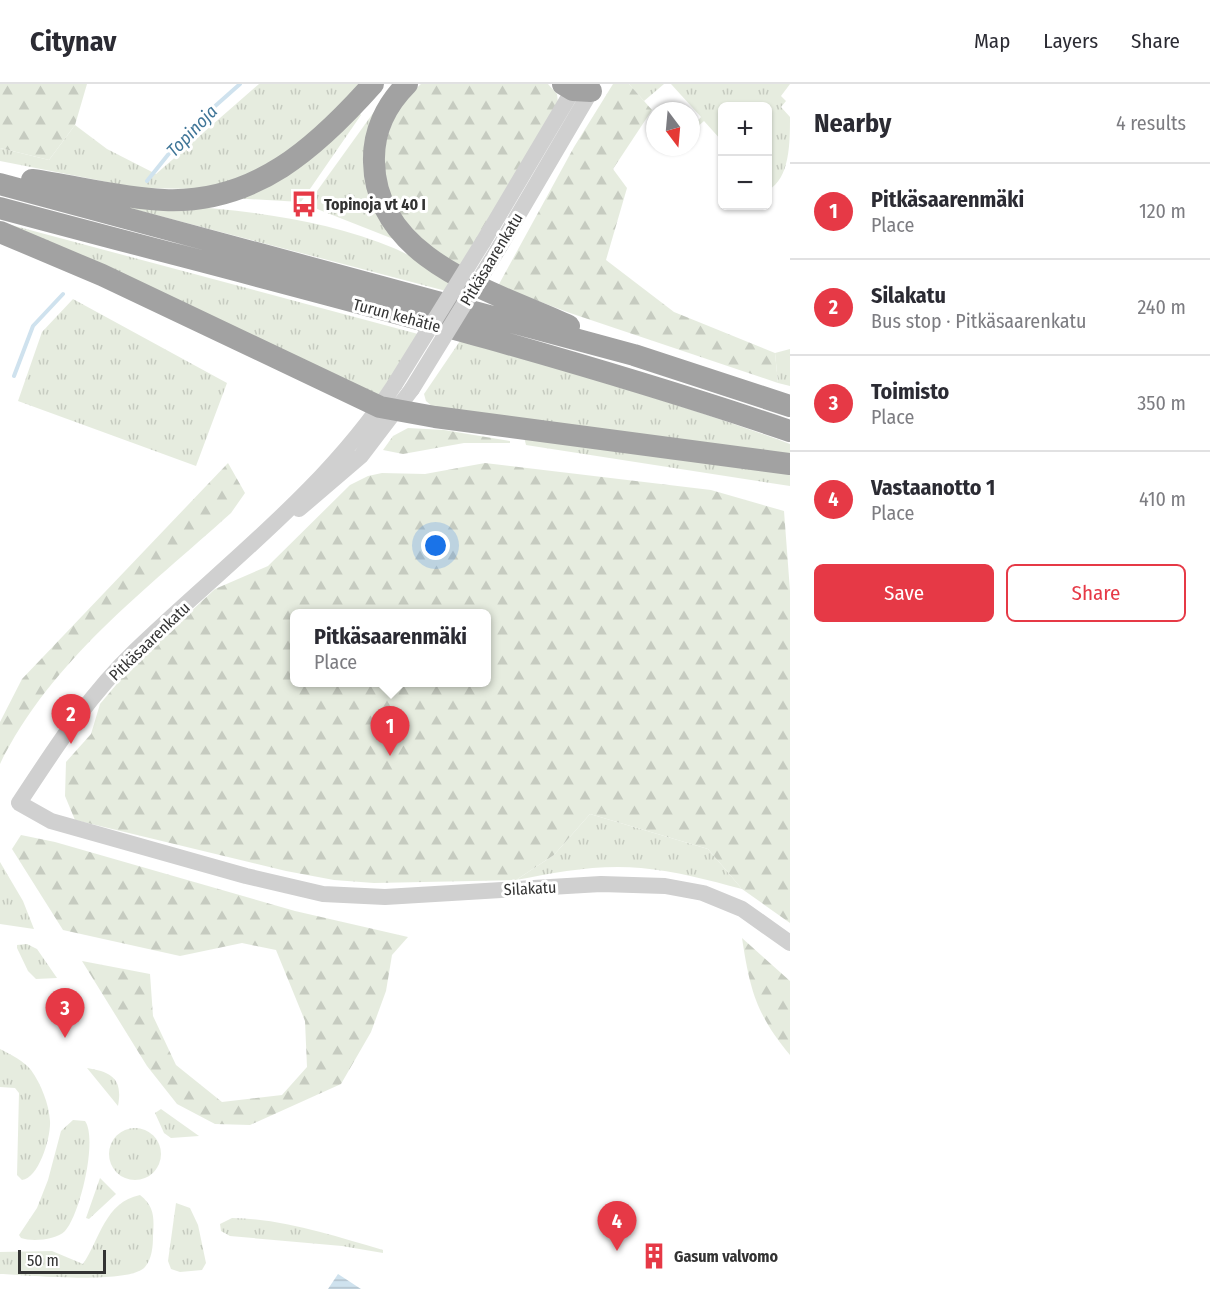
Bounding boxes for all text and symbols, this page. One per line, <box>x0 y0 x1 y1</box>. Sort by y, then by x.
text: Citynav <box>30 25 116 58</box>
text: Map <box>974 28 1010 54</box>
text: Layers <box>1043 28 1098 54</box>
text: Share <box>1131 28 1180 54</box>
water label: Topinoja <box>162 101 222 161</box>
north arrow <box>646 102 700 156</box>
map controls <box>718 102 772 210</box>
button: + <box>718 102 772 156</box>
text: Nearby <box>814 108 891 139</box>
text: 4 results <box>1116 111 1186 135</box>
button: − <box>718 156 772 210</box>
text: Pitkäsaarenmäki <box>871 186 1024 213</box>
bus stop icon: Topinoja vt 40 I <box>289 189 319 219</box>
place label: Topinoja vt 40 I <box>324 195 426 214</box>
text: 1 <box>829 199 838 223</box>
text: 120 m <box>1139 199 1186 223</box>
street label: Pitkäsaarenkatu <box>456 209 527 309</box>
text: Place <box>871 213 914 237</box>
text: Silakatu <box>871 282 946 309</box>
street label: Turun kehätie <box>351 295 443 336</box>
text: 2 <box>829 295 838 319</box>
text: 240 m <box>1137 295 1186 319</box>
text: Bus stop · Pitkäsaarenkatu <box>871 309 1087 333</box>
text: Toimisto <box>871 378 949 405</box>
text: 3 <box>829 391 838 415</box>
text: 350 m <box>1137 391 1186 415</box>
text: Place <box>871 405 914 429</box>
text: Vastaanotto 1 <box>871 474 995 501</box>
text: 4 <box>828 487 839 511</box>
text: 410 m <box>1139 487 1186 511</box>
text: Place <box>871 501 914 525</box>
your location <box>421 531 450 560</box>
button: Save <box>814 564 994 622</box>
button: Share <box>1006 564 1186 622</box>
street label: Pitkäsaarenkatu <box>105 598 194 685</box>
popup <box>290 609 491 687</box>
text: Pitkäsaarenmäki <box>314 623 467 650</box>
text: Place <box>314 650 357 674</box>
pin: 2 <box>52 694 90 744</box>
pin: 1 <box>370 706 410 756</box>
street label: Silakatu <box>503 878 557 899</box>
pin: 3 <box>46 988 84 1038</box>
pin: 4 <box>598 1202 636 1251</box>
building icon: Gasum valvomo <box>639 1241 669 1271</box>
scale bar <box>18 1247 106 1274</box>
place label: Gasum valvomo <box>674 1247 779 1266</box>
text: 50 m <box>27 1251 59 1270</box>

